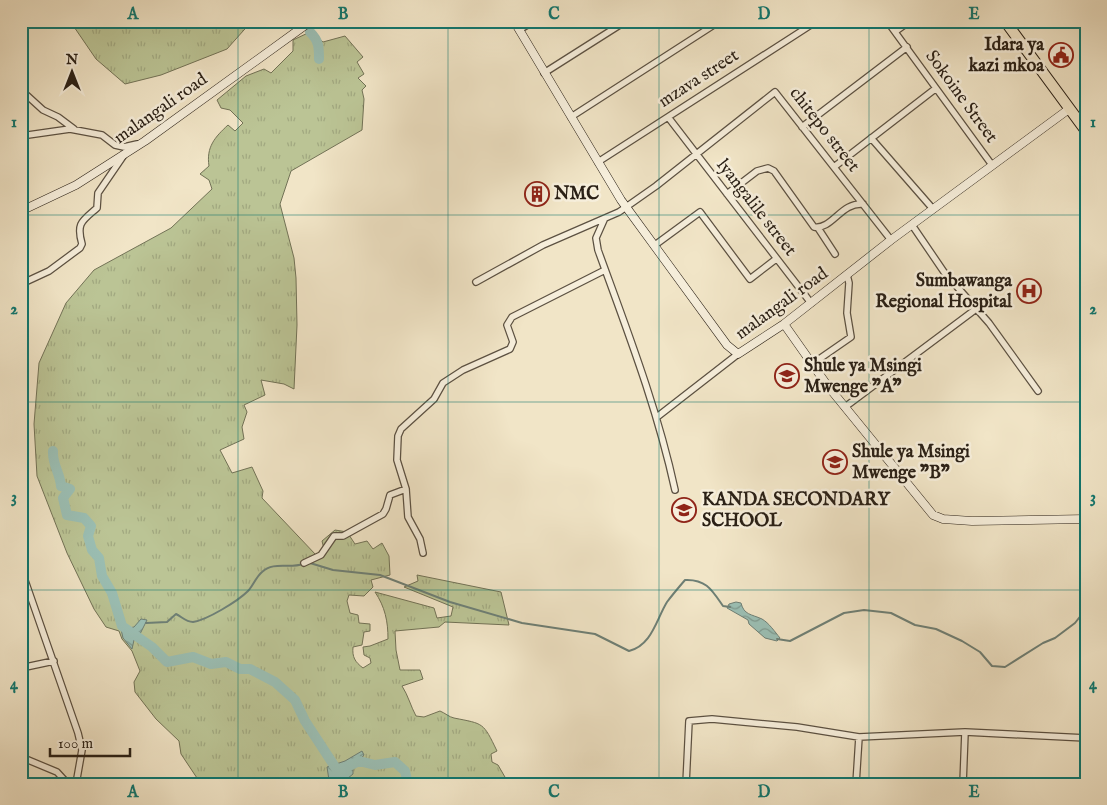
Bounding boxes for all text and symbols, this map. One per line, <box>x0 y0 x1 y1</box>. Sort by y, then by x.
text: A <box>127 5 140 25</box>
text: B <box>338 5 349 25</box>
text: C <box>548 5 560 25</box>
text: D <box>758 5 771 25</box>
text: E <box>968 5 980 25</box>
place label: Idara ya kazi mkoa <box>968 34 1045 78</box>
public building icon: Idara ya kazi mkoa <box>1048 42 1074 68</box>
street label: mzava street <box>654 45 744 113</box>
street label: Sokoine Street <box>920 46 1002 148</box>
north arrow <box>48 48 98 98</box>
text: N <box>65 51 78 69</box>
street label: malangali road <box>110 68 213 150</box>
street label: chitepo street <box>784 83 864 177</box>
text: 1 <box>11 113 17 133</box>
text: 1 <box>1090 113 1096 133</box>
street label: lyangalile street <box>711 155 801 261</box>
building icon: NMC <box>524 181 550 207</box>
place label: NMC <box>553 183 599 206</box>
street label: malangali road <box>731 262 833 345</box>
place label: Sumbawanga Regional Hospital <box>875 270 1013 314</box>
hospital icon: Sumbawanga Regional Hospital <box>1016 278 1042 304</box>
text: 2 <box>10 300 18 320</box>
text: 2 <box>1089 300 1097 320</box>
place label: Shule ya Msingi Mwenge "A" <box>804 355 922 399</box>
school or university icon: Shule ya Msingi Mwenge "A" <box>774 363 800 389</box>
place label: Shule ya Msingi Mwenge "B" <box>852 441 970 485</box>
school or university icon: Shule ya Msingi Mwenge "B" <box>822 449 848 475</box>
text: 3 <box>11 488 17 508</box>
text: 3 <box>1090 488 1096 508</box>
place label: KANDA SECONDARY SCHOOL <box>702 489 891 533</box>
school or university icon: KANDA SECONDARY SCHOOL <box>671 497 697 523</box>
text: 4 <box>10 675 19 695</box>
text: 4 <box>1089 675 1098 695</box>
scale bar <box>50 725 130 757</box>
text: 100 m <box>58 734 94 753</box>
text: A <box>127 783 140 803</box>
text: B <box>338 783 349 803</box>
text: C <box>548 783 560 803</box>
text: D <box>758 783 771 803</box>
text: E <box>968 783 980 803</box>

